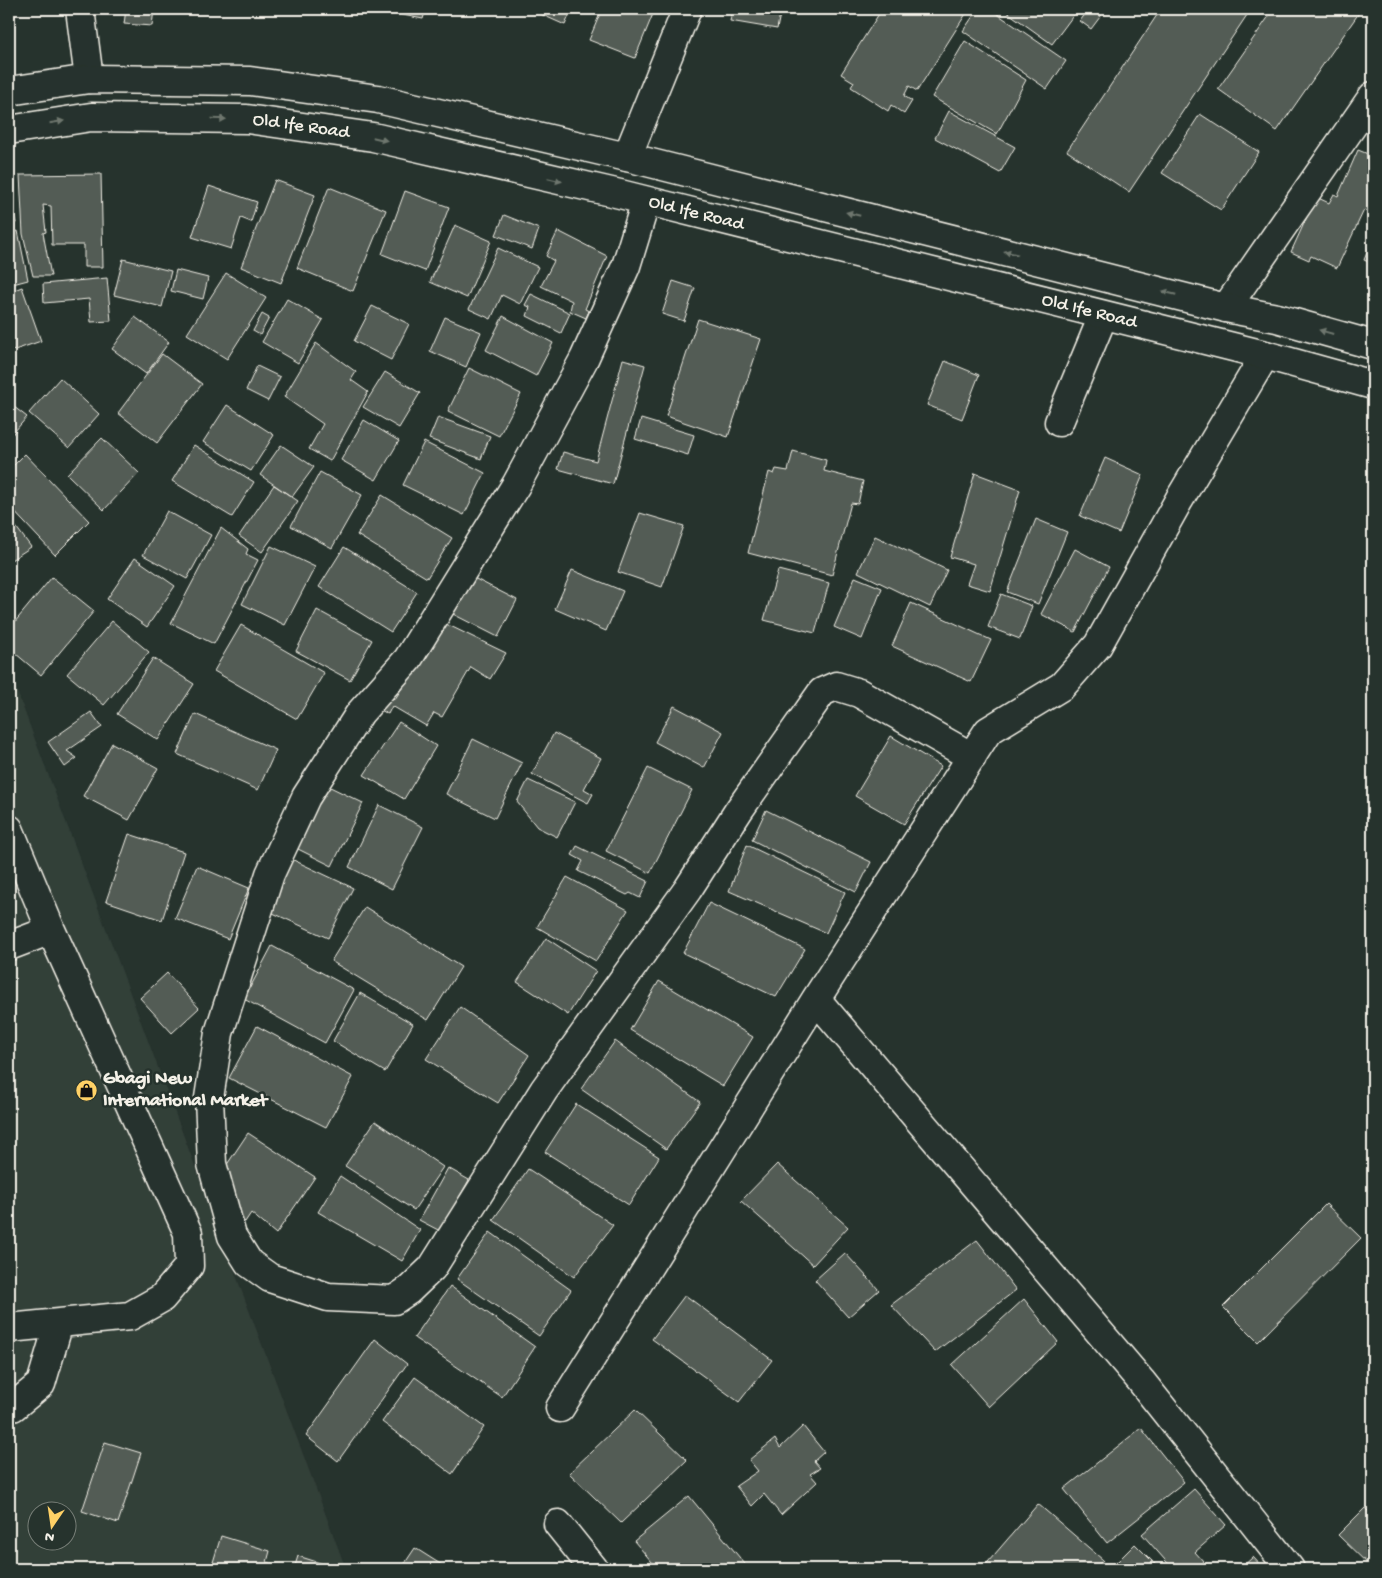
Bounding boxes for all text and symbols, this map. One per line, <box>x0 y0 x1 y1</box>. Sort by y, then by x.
street label: Old Ife Road <box>251 109 353 145</box>
one-way arrow <box>211 115 227 123</box>
one-way arrow <box>49 118 65 126</box>
one-way arrow <box>372 135 388 143</box>
one-way arrow <box>548 176 563 184</box>
street label: Old Ife Road <box>646 191 748 237</box>
one-way arrow <box>846 210 861 218</box>
one-way arrow <box>1003 249 1018 257</box>
street label: Old Ife Road <box>1039 289 1141 335</box>
one-way arrow <box>1161 289 1176 297</box>
one-way arrow <box>1319 328 1334 336</box>
place label: Gbagi New International Market <box>103 1068 269 1113</box>
shop icon: Gbagi New International Market <box>75 1078 99 1102</box>
north arrow <box>28 1500 78 1550</box>
text: N <box>43 1527 56 1546</box>

